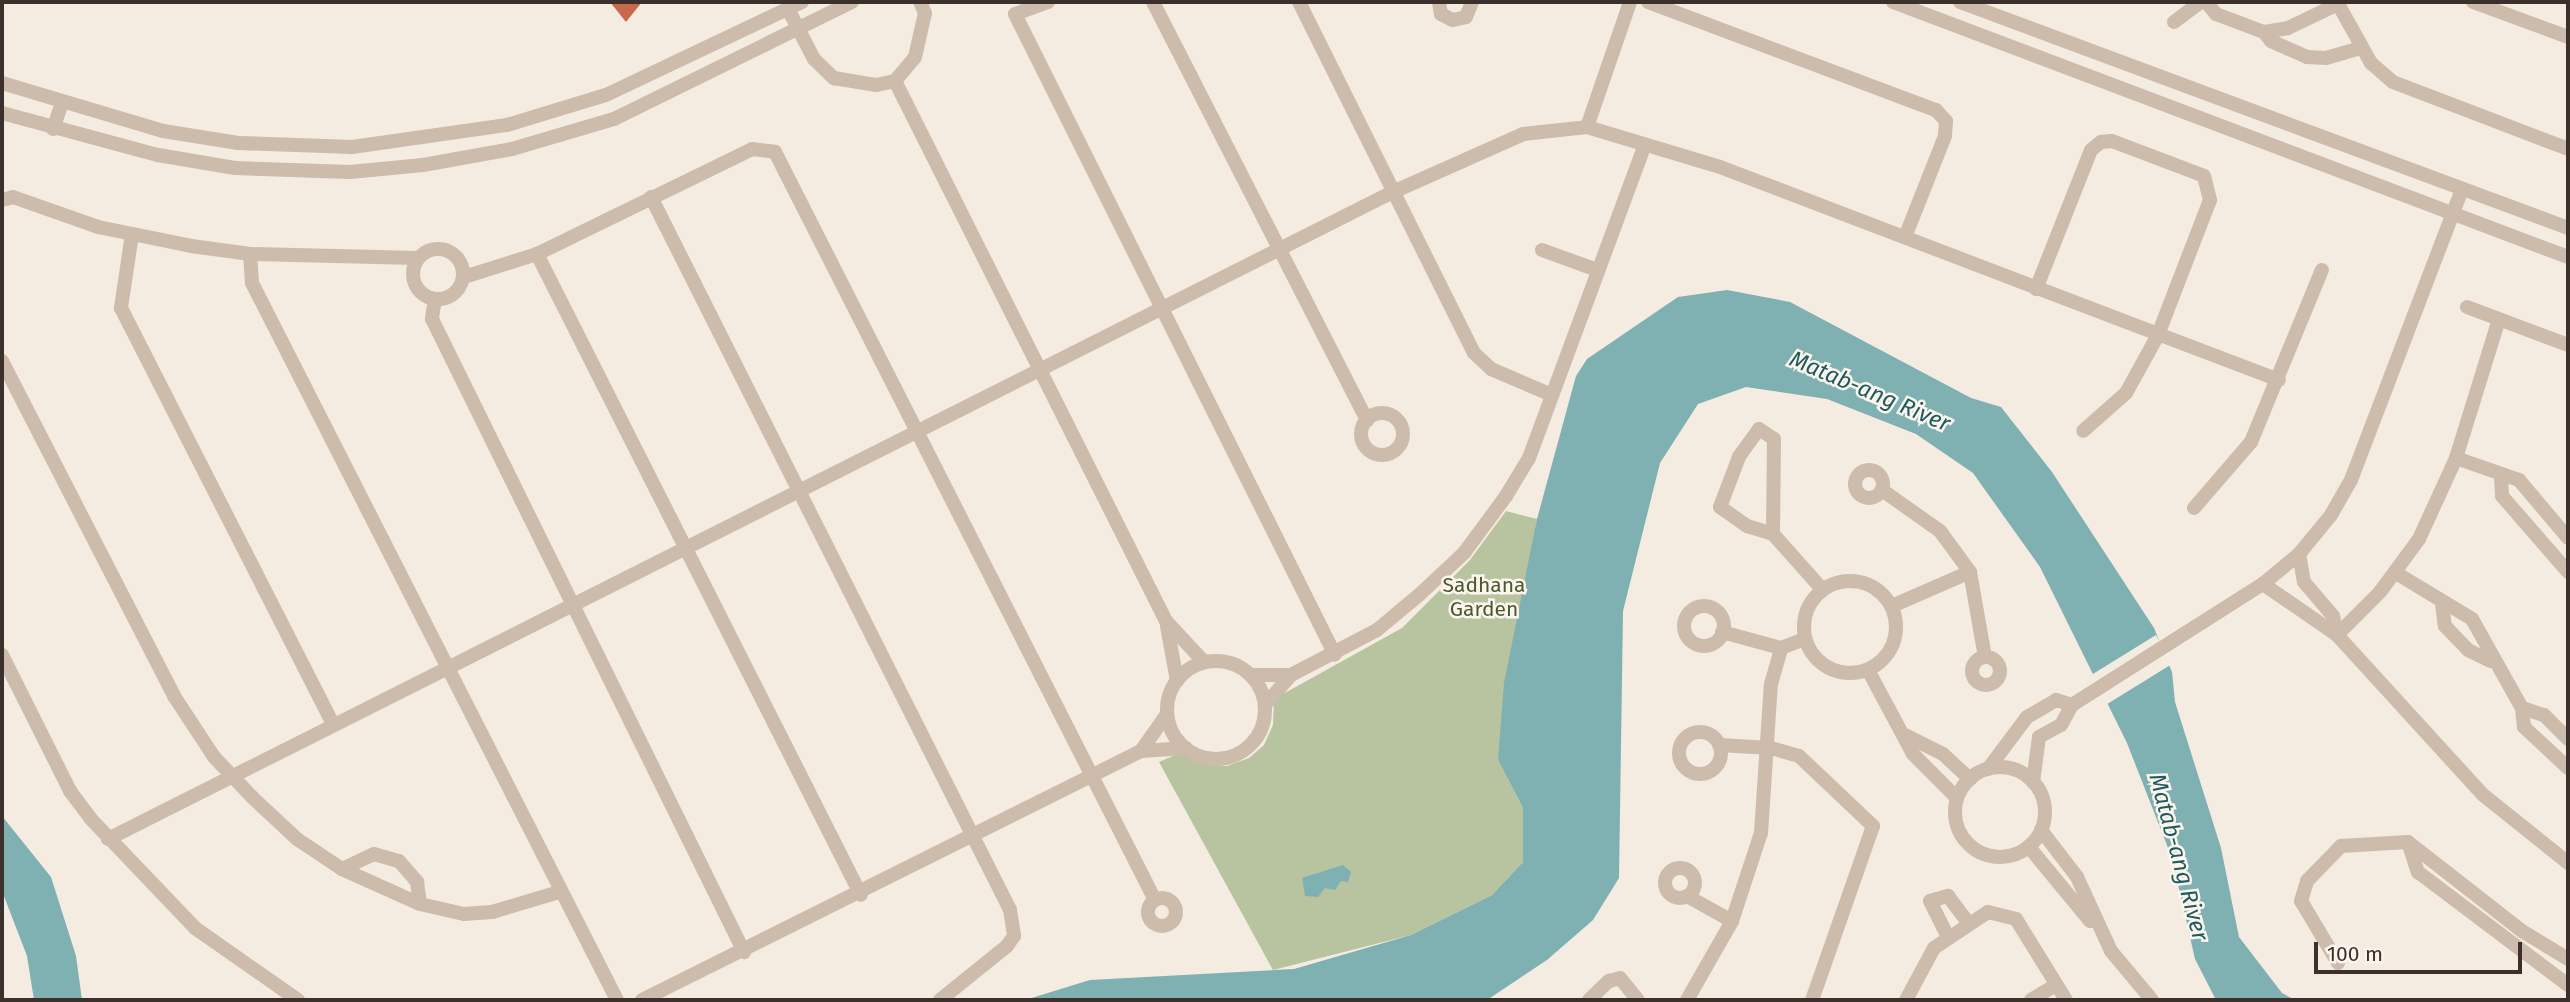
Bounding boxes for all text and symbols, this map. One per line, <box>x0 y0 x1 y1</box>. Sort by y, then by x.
water label: Matab-ang River <box>1786 345 1954 437</box>
park label: Sadhana Garden <box>1443 572 1525 622</box>
water label: Matab-ang River <box>2143 770 2215 944</box>
scale bar <box>2318 928 2526 972</box>
text: 100 m <box>2327 941 2383 967</box>

